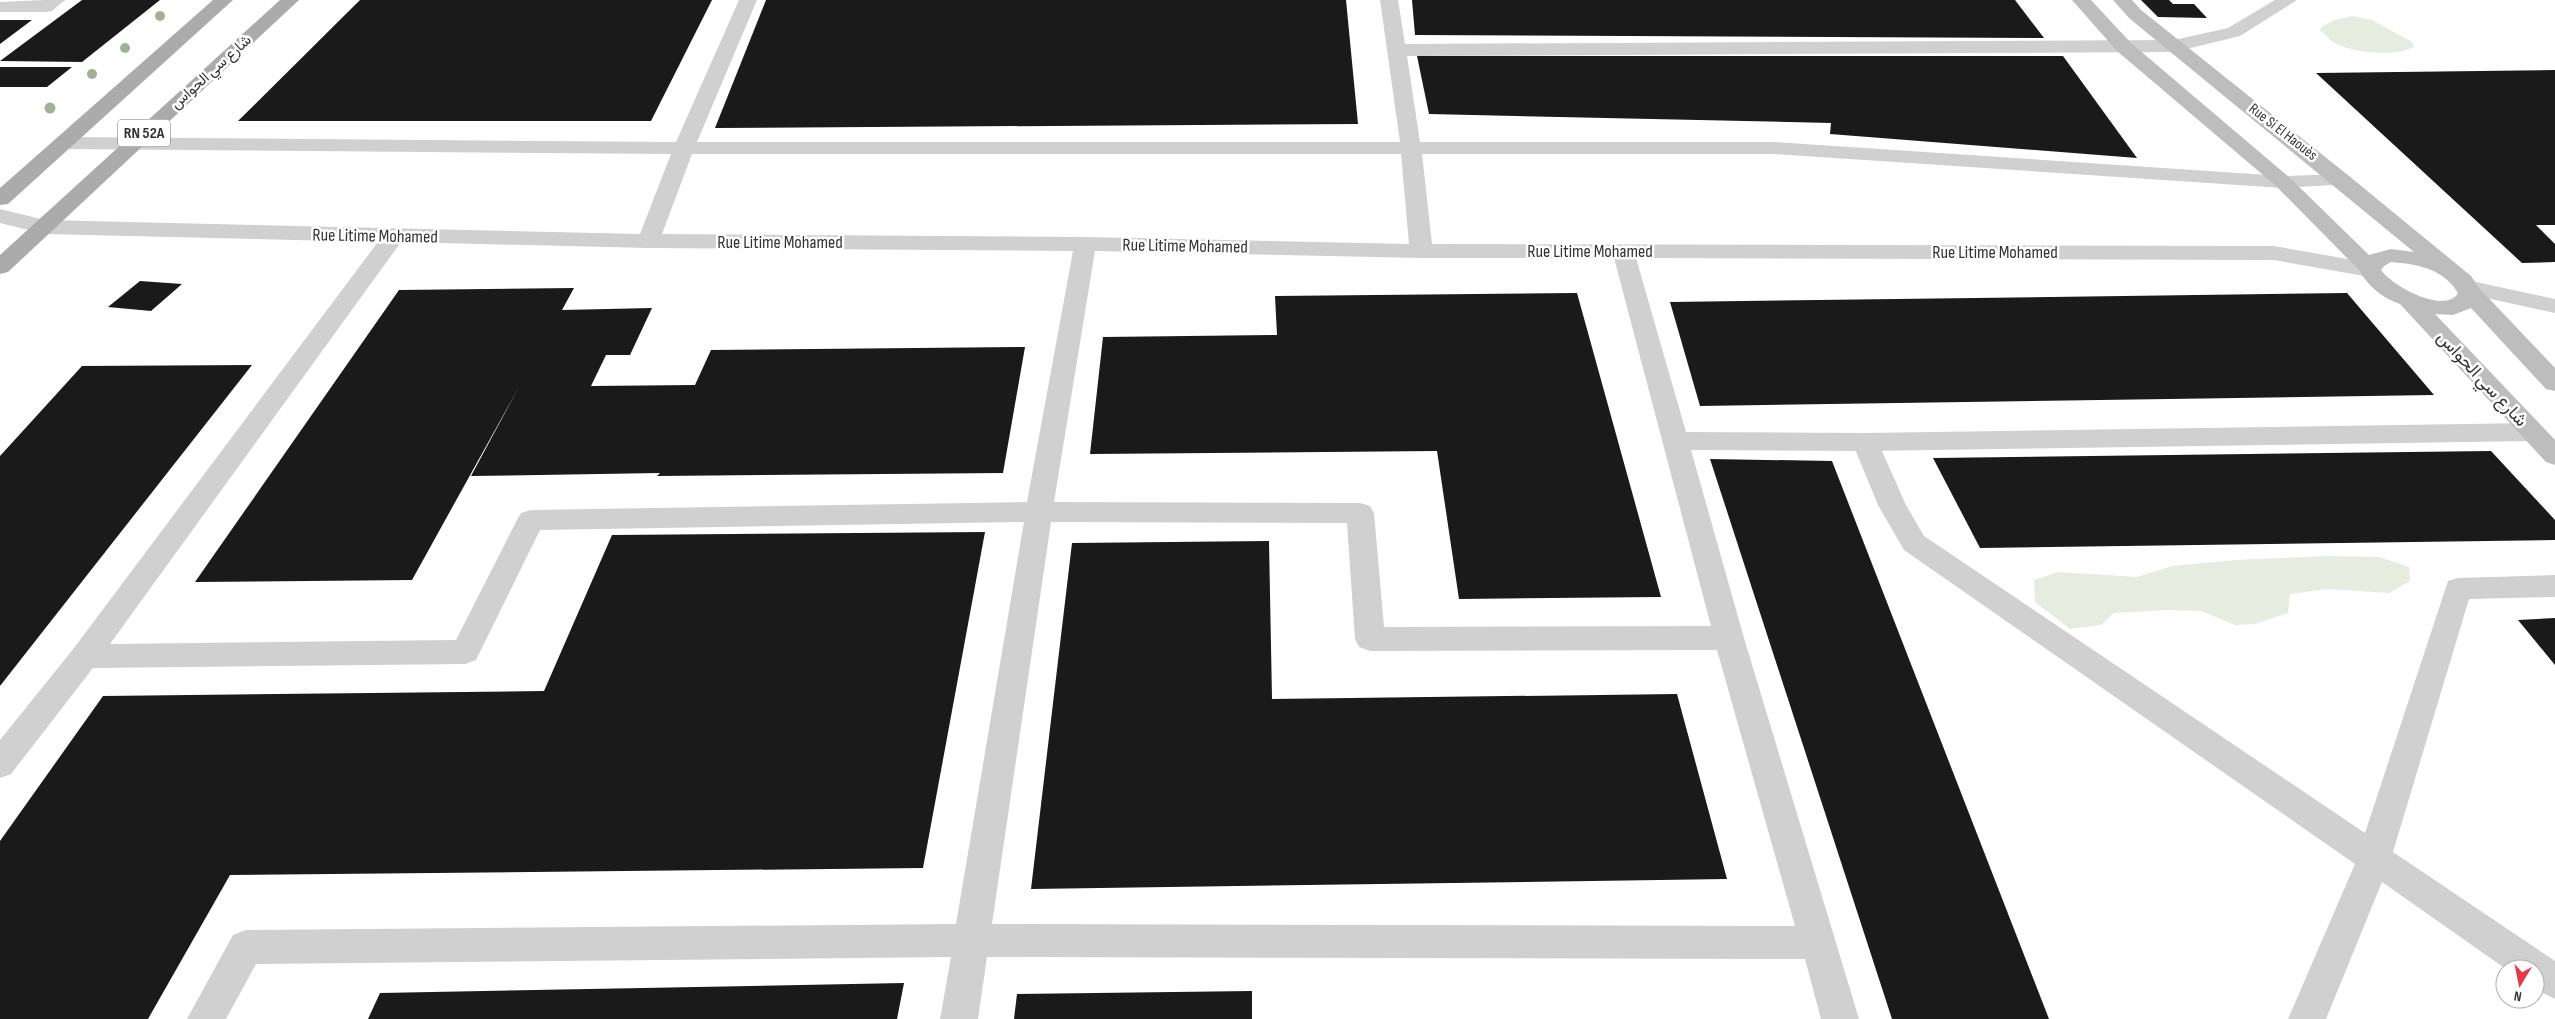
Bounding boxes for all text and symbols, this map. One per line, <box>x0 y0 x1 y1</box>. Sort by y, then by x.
street label: شارع سي الحواس <box>167 31 258 116</box>
street label: Rue Si El Haouès <box>2245 99 2321 165</box>
road number: RN 52A <box>118 120 170 146</box>
street label: Rue Litime Mohamed <box>312 224 438 248</box>
street label: Rue Litime Mohamed <box>717 232 843 253</box>
street label: Rue Litime Mohamed <box>1122 234 1248 258</box>
street label: Rue Litime Mohamed <box>1527 241 1653 262</box>
street label: Rue Litime Mohamed <box>1932 242 2058 263</box>
street label: شارع سي الحواس <box>2429 327 2532 434</box>
north arrow <box>2495 959 2545 1009</box>
text: N <box>2513 987 2523 1005</box>

